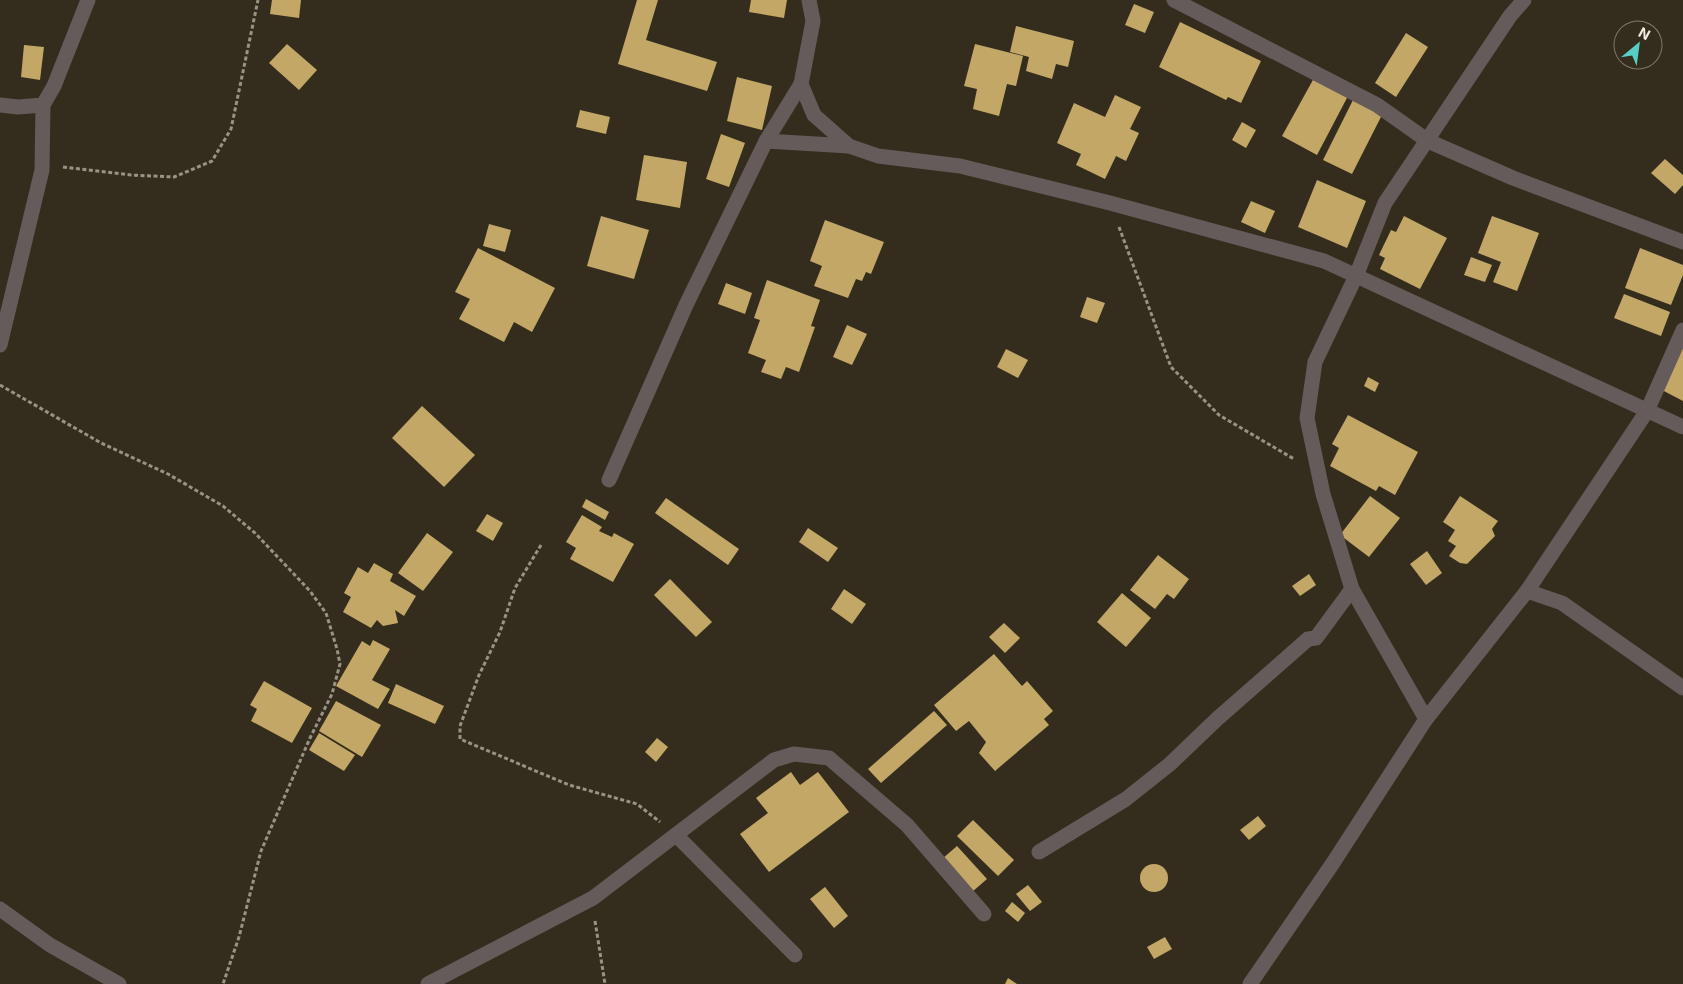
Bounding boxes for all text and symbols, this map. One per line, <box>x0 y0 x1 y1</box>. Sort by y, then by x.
north arrow <box>1613 20 1663 70</box>
text: N <box>1636 23 1653 43</box>

